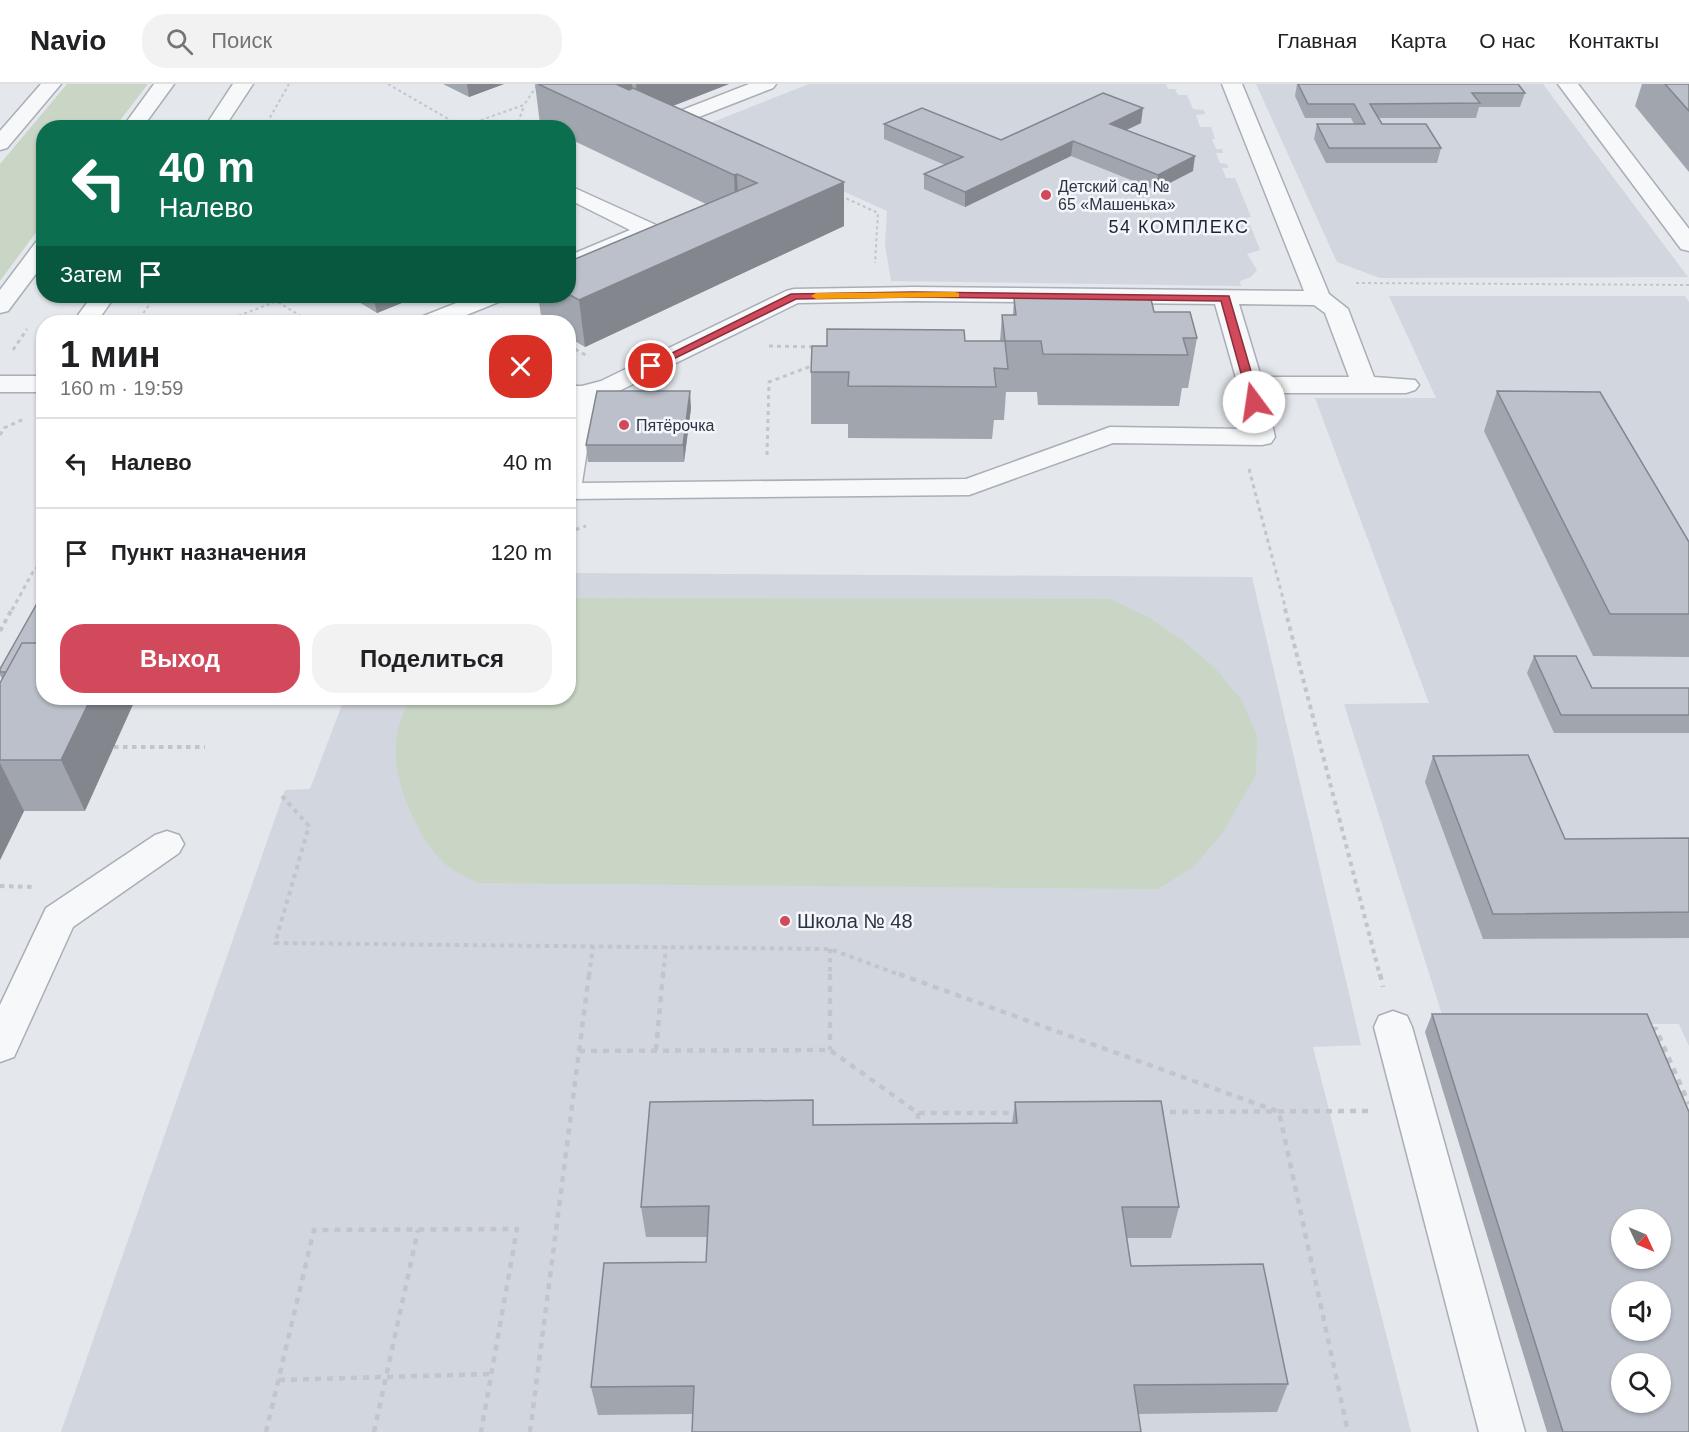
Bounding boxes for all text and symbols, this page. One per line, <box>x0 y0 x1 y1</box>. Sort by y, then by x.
search box <box>142 14 562 68</box>
text: Navio <box>30 25 106 56</box>
icon: search <box>163 25 196 58</box>
text: Поиск <box>211 28 272 53</box>
text: Главная <box>1277 29 1357 52</box>
text: Карта <box>1390 29 1446 52</box>
text: О нас <box>1479 29 1535 52</box>
text: Контакты <box>1568 29 1659 52</box>
icon: left <box>60 144 138 222</box>
text: 40 m <box>159 144 255 191</box>
place label: Детский сад № 65 «Машенька» <box>1058 178 1176 213</box>
marker: Детский сад № 65 «Машенька» <box>1039 188 1053 202</box>
text: Налево <box>159 193 253 223</box>
district label: 54 КОМПЛЕКС <box>1109 217 1249 237</box>
icon: arrive <box>134 258 167 291</box>
text: Затем <box>60 262 122 287</box>
text: 1 мин <box>60 334 161 375</box>
button: close <box>489 335 552 398</box>
pin <box>625 340 676 391</box>
icon: arrive <box>634 349 667 382</box>
position arrow <box>1222 370 1286 434</box>
text: 160 m · 19:59 <box>60 377 183 399</box>
place label: Пятёрочка <box>636 417 715 434</box>
marker: Пятёрочка <box>617 418 631 432</box>
icon: left <box>60 447 93 480</box>
text: Налево <box>111 450 192 475</box>
text: 40 m <box>503 450 552 475</box>
icon: arrive <box>60 537 93 570</box>
text: Пункт назначения <box>111 540 307 565</box>
text: 120 m <box>491 540 552 565</box>
button: Выход <box>60 624 300 693</box>
button: Поделиться <box>312 624 552 693</box>
place label: Школа № 48 <box>797 910 913 932</box>
marker: Школа № 48 <box>778 914 792 928</box>
north arrow <box>1611 1209 1671 1269</box>
map controls <box>1611 1209 1671 1413</box>
button: sound <box>1611 1281 1671 1341</box>
button: search <box>1611 1353 1671 1413</box>

